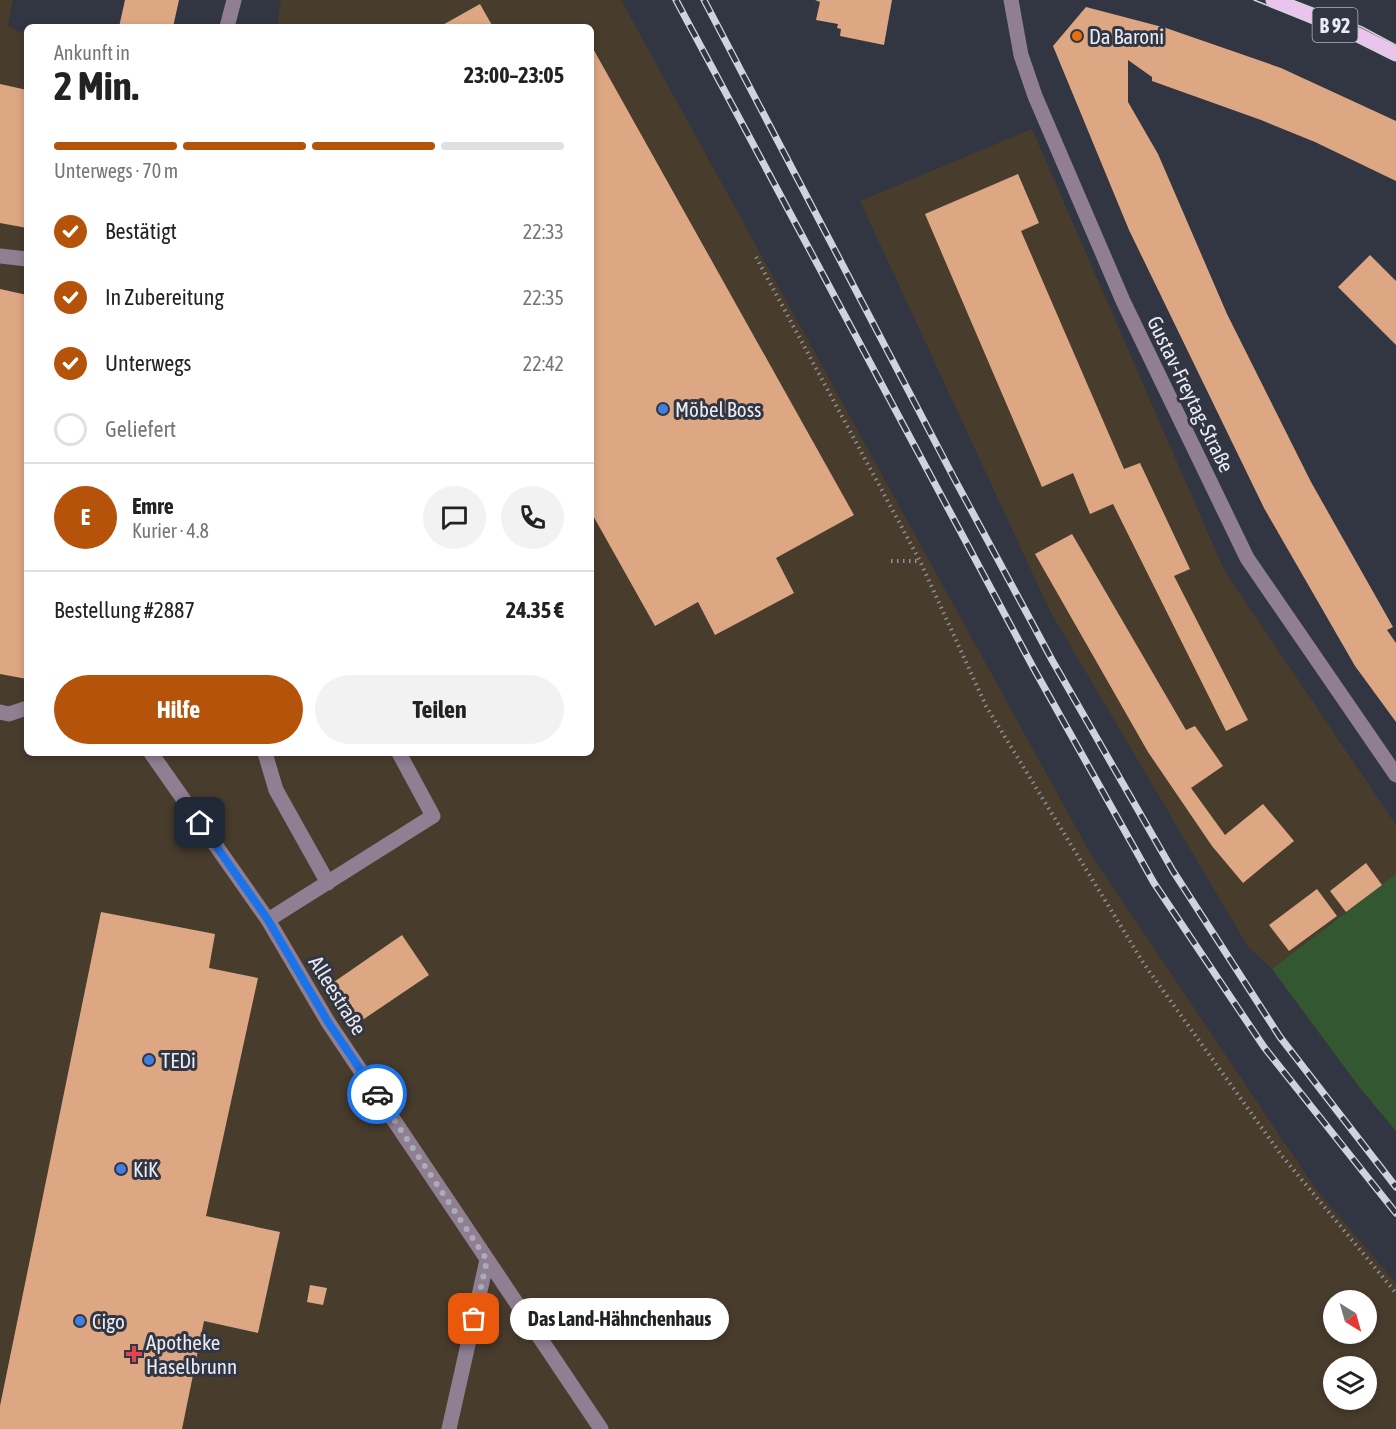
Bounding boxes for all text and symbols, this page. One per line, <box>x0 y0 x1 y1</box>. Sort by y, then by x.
road number: B 92 <box>1312 8 1358 42</box>
place label: Da Baroni <box>1089 24 1164 48</box>
marker: Da Baroni <box>1070 29 1084 43</box>
text: Ankunft in <box>54 41 130 64</box>
text: 23:00–23:05 <box>464 62 564 88</box>
text: 2 Min. <box>54 64 139 108</box>
text: Unterwegs · 70 m <box>54 159 178 182</box>
icon: check <box>54 215 87 248</box>
text: Bestätigt <box>105 218 177 244</box>
text: 22:33 <box>523 220 564 243</box>
icon: check <box>54 281 87 314</box>
text: In Zubereitung <box>105 284 224 310</box>
text: 22:35 <box>523 286 564 309</box>
street label: Gustav-Freytag-Straße <box>1143 312 1239 476</box>
icon: check <box>54 347 87 380</box>
text: Unterwegs <box>105 350 191 376</box>
text: 22:42 <box>523 352 564 375</box>
place label: Möbel Boss <box>675 397 762 421</box>
marker: Möbel Boss <box>656 402 670 416</box>
text: Geliefert <box>105 416 176 442</box>
button: chat <box>423 486 486 549</box>
button: phone <box>501 486 564 549</box>
text: Emre <box>132 493 174 519</box>
text: E <box>81 504 90 530</box>
text: Kurier · 4.8 <box>132 519 209 542</box>
text: Bestellung #2887 <box>54 597 195 623</box>
text: 24.35 € <box>506 597 564 623</box>
button: Hilfe <box>54 675 303 744</box>
button: Teilen <box>315 675 564 744</box>
pin <box>174 797 225 848</box>
icon: home <box>183 806 216 839</box>
street label: Alleestraße <box>304 951 372 1039</box>
place label: TEDi <box>161 1048 196 1072</box>
marker: TEDi <box>142 1053 156 1067</box>
courier <box>347 1064 407 1124</box>
icon: car <box>361 1078 394 1111</box>
place label: KiK <box>133 1157 159 1181</box>
marker: KiK <box>114 1162 128 1176</box>
north arrow <box>1323 1290 1377 1344</box>
map controls <box>1323 1290 1377 1410</box>
pin <box>448 1293 499 1344</box>
callout: Das Land-Hähnchenhaus <box>510 1298 729 1340</box>
icon: bag <box>457 1302 490 1335</box>
text: Das Land-Hähnchenhaus <box>528 1307 711 1330</box>
place label: Cigo <box>92 1309 125 1333</box>
marker: Cigo <box>73 1314 87 1328</box>
place label: Apotheke Haselbrunn <box>146 1330 237 1378</box>
marker: Apotheke Haselbrunn <box>127 1347 141 1361</box>
button: layers <box>1323 1356 1377 1410</box>

